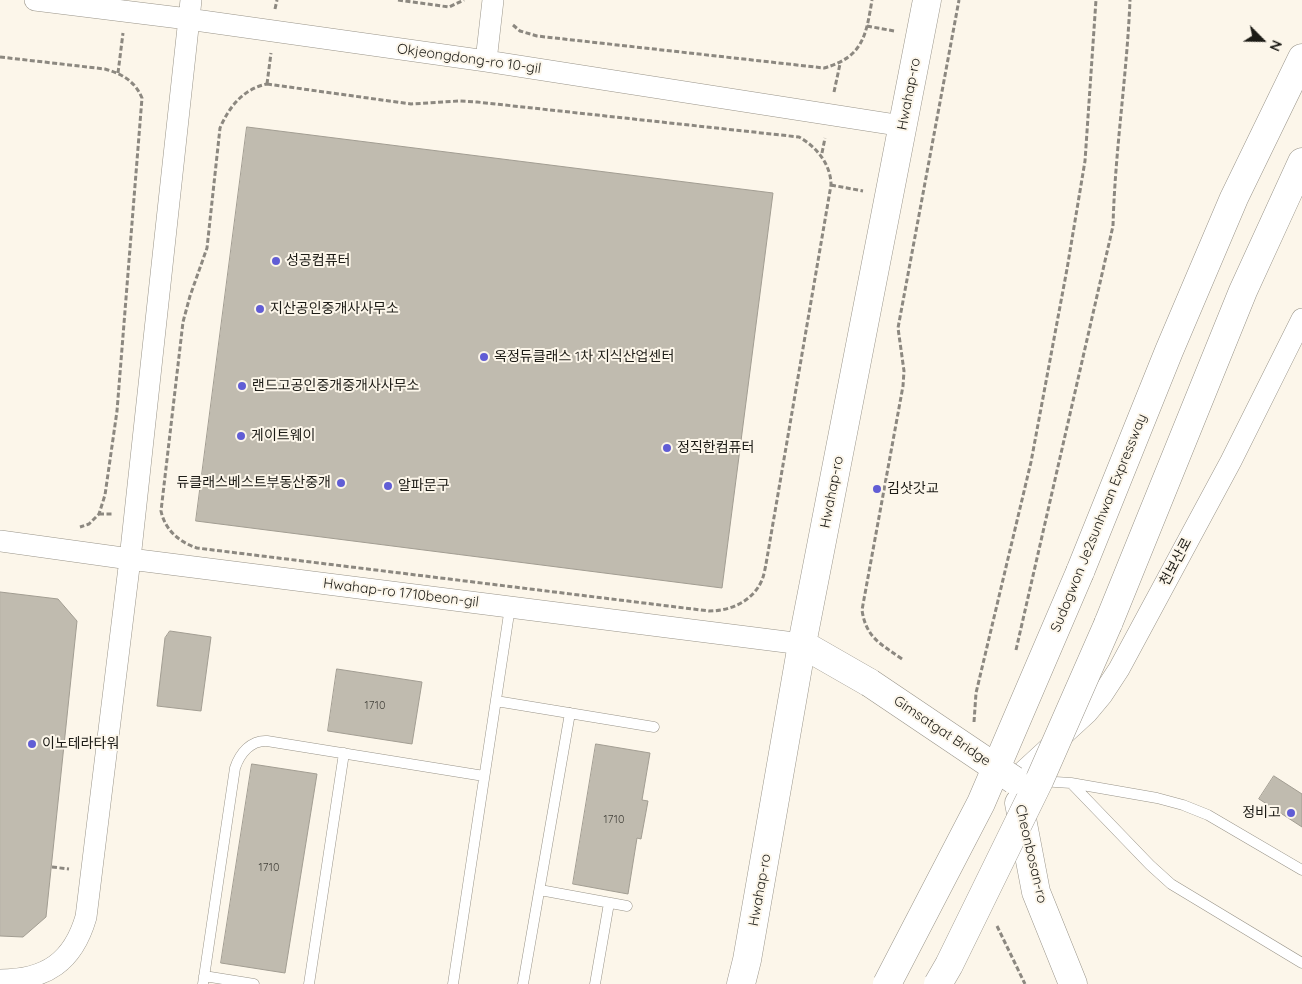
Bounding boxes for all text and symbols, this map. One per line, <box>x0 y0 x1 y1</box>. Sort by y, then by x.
north arrow <box>1237 15 1287 65</box>
text: N <box>1266 38 1286 54</box>
street label: Okjeongdong-ro 10-gil <box>396 41 542 77</box>
street label: Hwahap-ro <box>894 57 924 131</box>
place label: 성공컴퓨터 <box>286 253 350 269</box>
marker: 성공컴퓨터 <box>270 255 282 267</box>
place label: 지산공인중개사사무소 <box>270 301 399 317</box>
marker: 지산공인중개사사무소 <box>254 303 266 315</box>
place label: 옥정듀클래스 1차 지식산업센터 <box>494 349 674 365</box>
marker: 옥정듀클래스 1차 지식산업센터 <box>478 351 490 363</box>
place label: 랜드고공인중개중개사사무소 <box>252 378 419 394</box>
marker: 랜드고공인중개중개사사무소 <box>236 380 248 392</box>
street label: Sudogwon Je2sunhwan Expressway <box>1047 411 1151 635</box>
place label: 게이트웨이 <box>251 428 315 444</box>
marker: 게이트웨이 <box>235 430 247 442</box>
place label: 정직한컴퓨터 <box>677 440 754 456</box>
marker: 정직한컴퓨터 <box>661 442 673 454</box>
street label: Hwahap-ro <box>817 455 847 529</box>
place label: 듀클래스베스트부동산중개 <box>176 475 331 491</box>
marker: 듀클래스베스트부동산중개 <box>335 477 347 489</box>
place label: 알파문구 <box>398 478 450 494</box>
marker: 알파문구 <box>382 480 394 492</box>
place label: 김삿갓교 <box>887 481 939 497</box>
marker: 김삿갓교 <box>871 483 883 495</box>
street label: 천보산로 <box>1156 535 1196 589</box>
street label: Hwahap-ro 1710beon-gil <box>322 575 480 611</box>
street label: Gimsatgat Bridge <box>890 692 994 770</box>
house number: 1710 <box>365 699 385 713</box>
place label: 이노테라타워 <box>42 736 119 752</box>
marker: 이노테라타워 <box>26 738 38 750</box>
street label: Cheonbosan-ro <box>1011 803 1051 905</box>
place label: 정비고 <box>1242 805 1281 821</box>
marker: 정비고 <box>1285 807 1297 819</box>
house number: 1710 <box>604 813 624 827</box>
street label: Hwahap-ro <box>745 853 775 927</box>
house number: 1710 <box>259 861 279 875</box>

